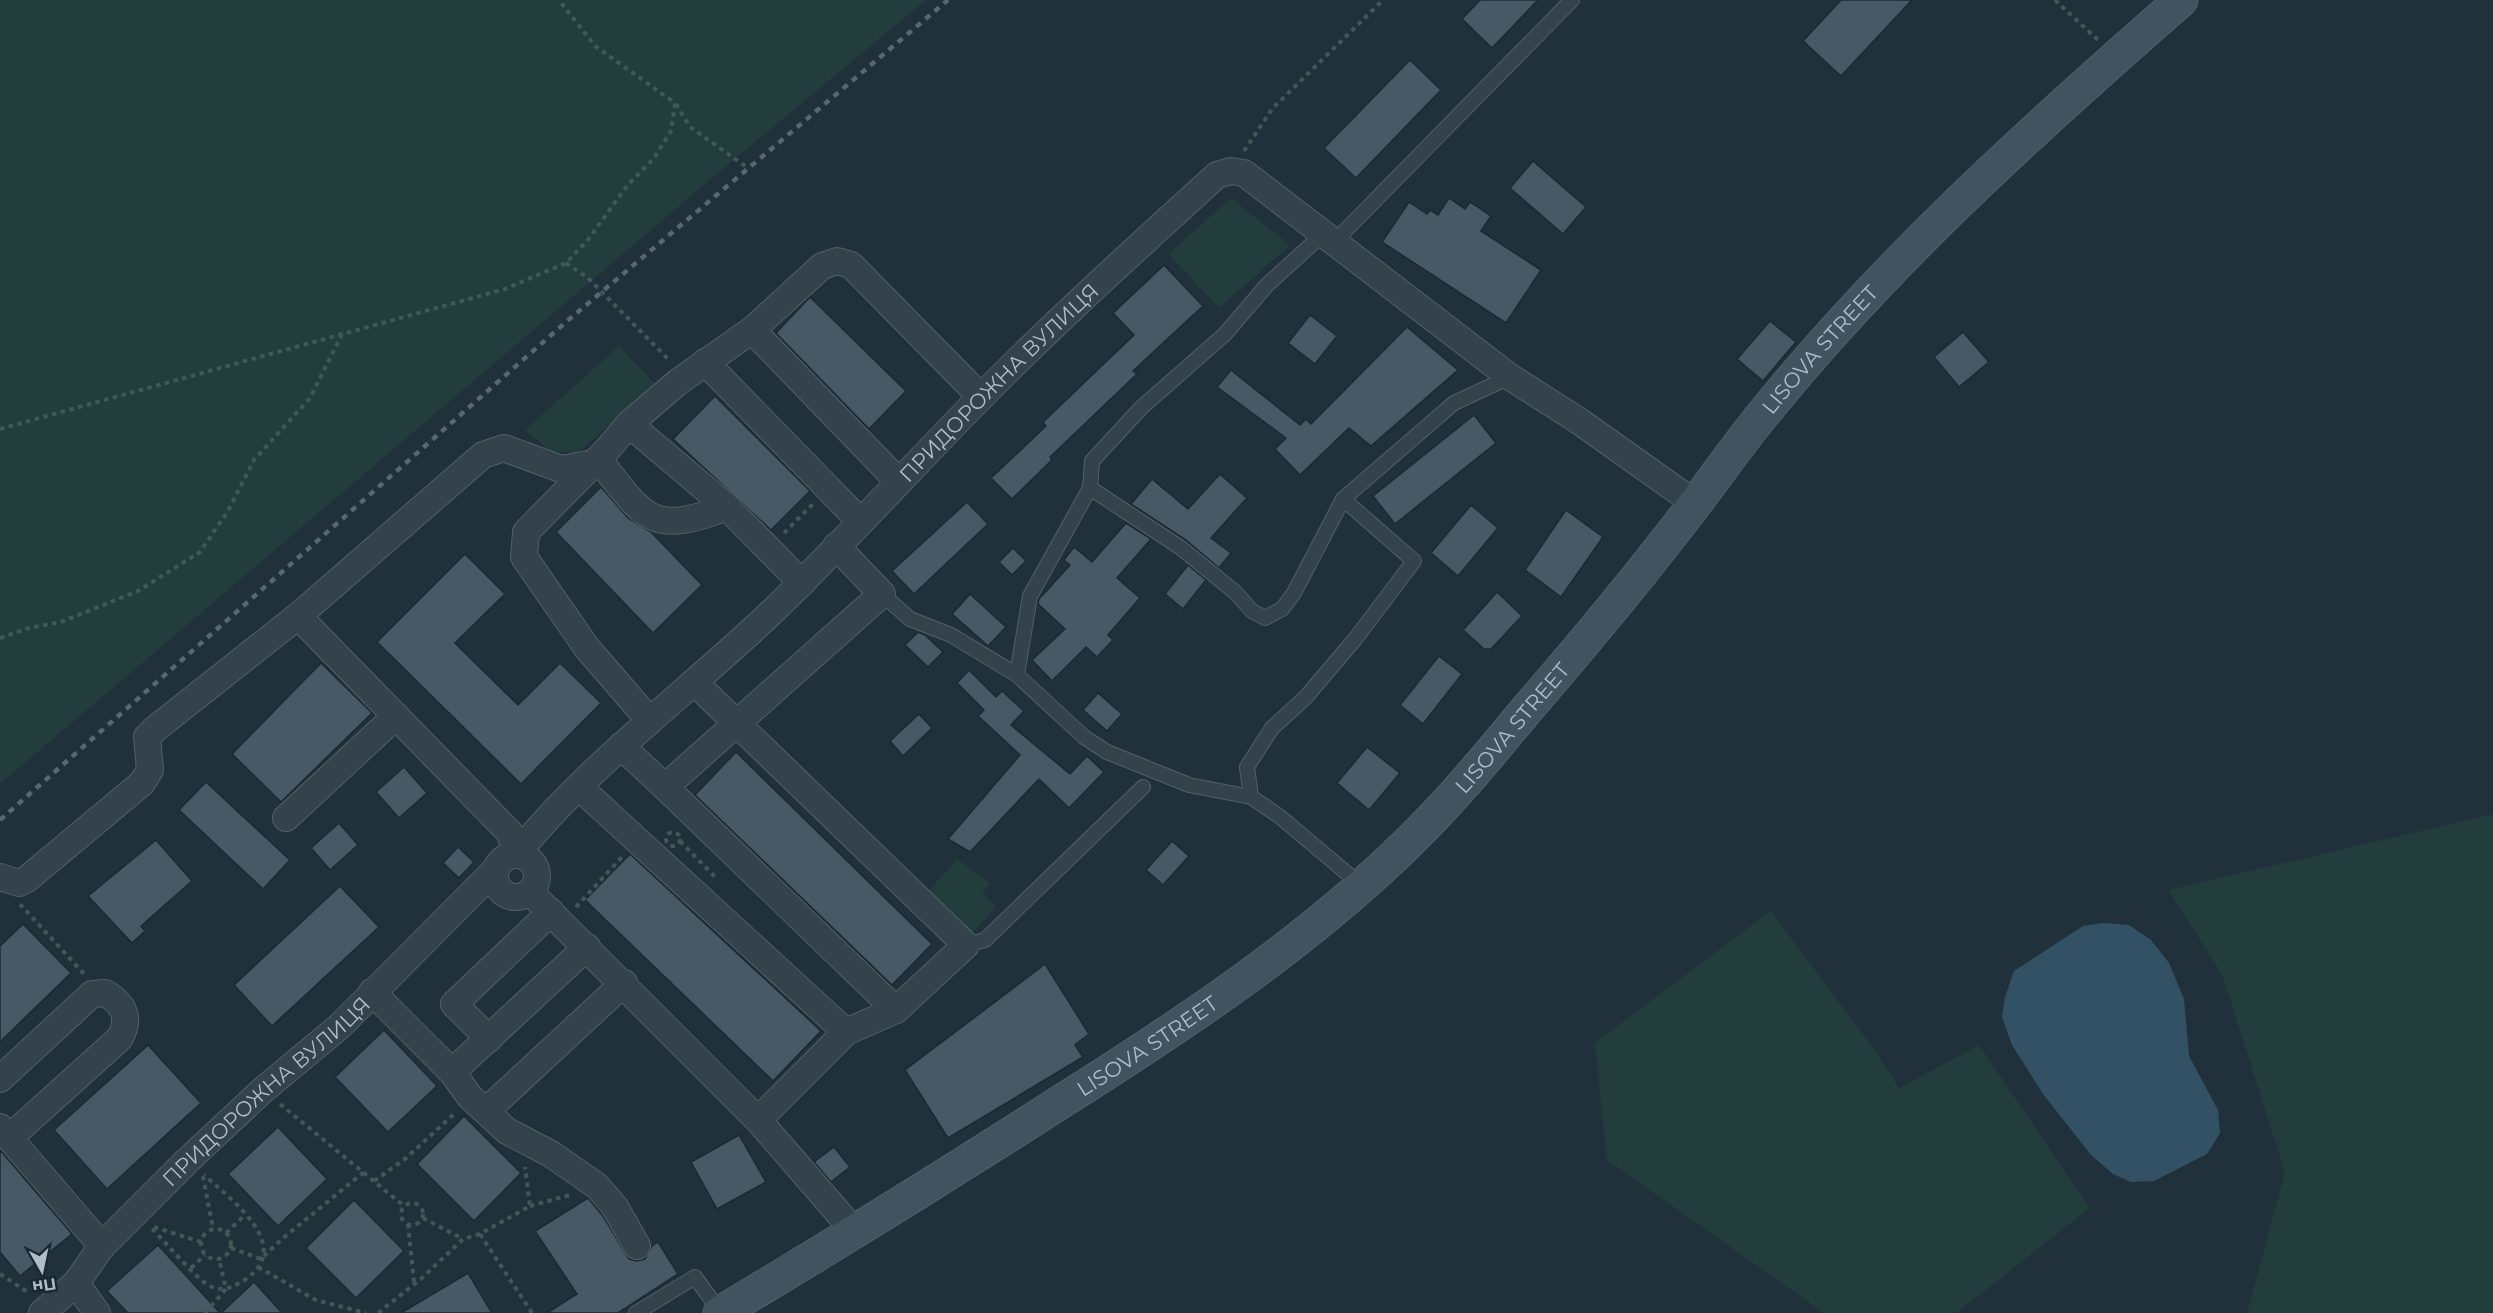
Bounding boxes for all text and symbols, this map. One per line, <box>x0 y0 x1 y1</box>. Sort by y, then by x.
street label: ПРИДОРОЖНА ВУЛИЦЯ <box>894 278 1103 487</box>
street label: LISOVA STREET <box>1756 280 1883 419</box>
street label: LISOVA STREET <box>1449 657 1574 798</box>
street label: LISOVA STREET <box>1072 990 1222 1101</box>
street label: ПРИДОРОЖНА ВУЛИЦЯ <box>157 991 375 1191</box>
north arrow <box>12 1241 72 1301</box>
text: Пн <box>31 1274 58 1297</box>

